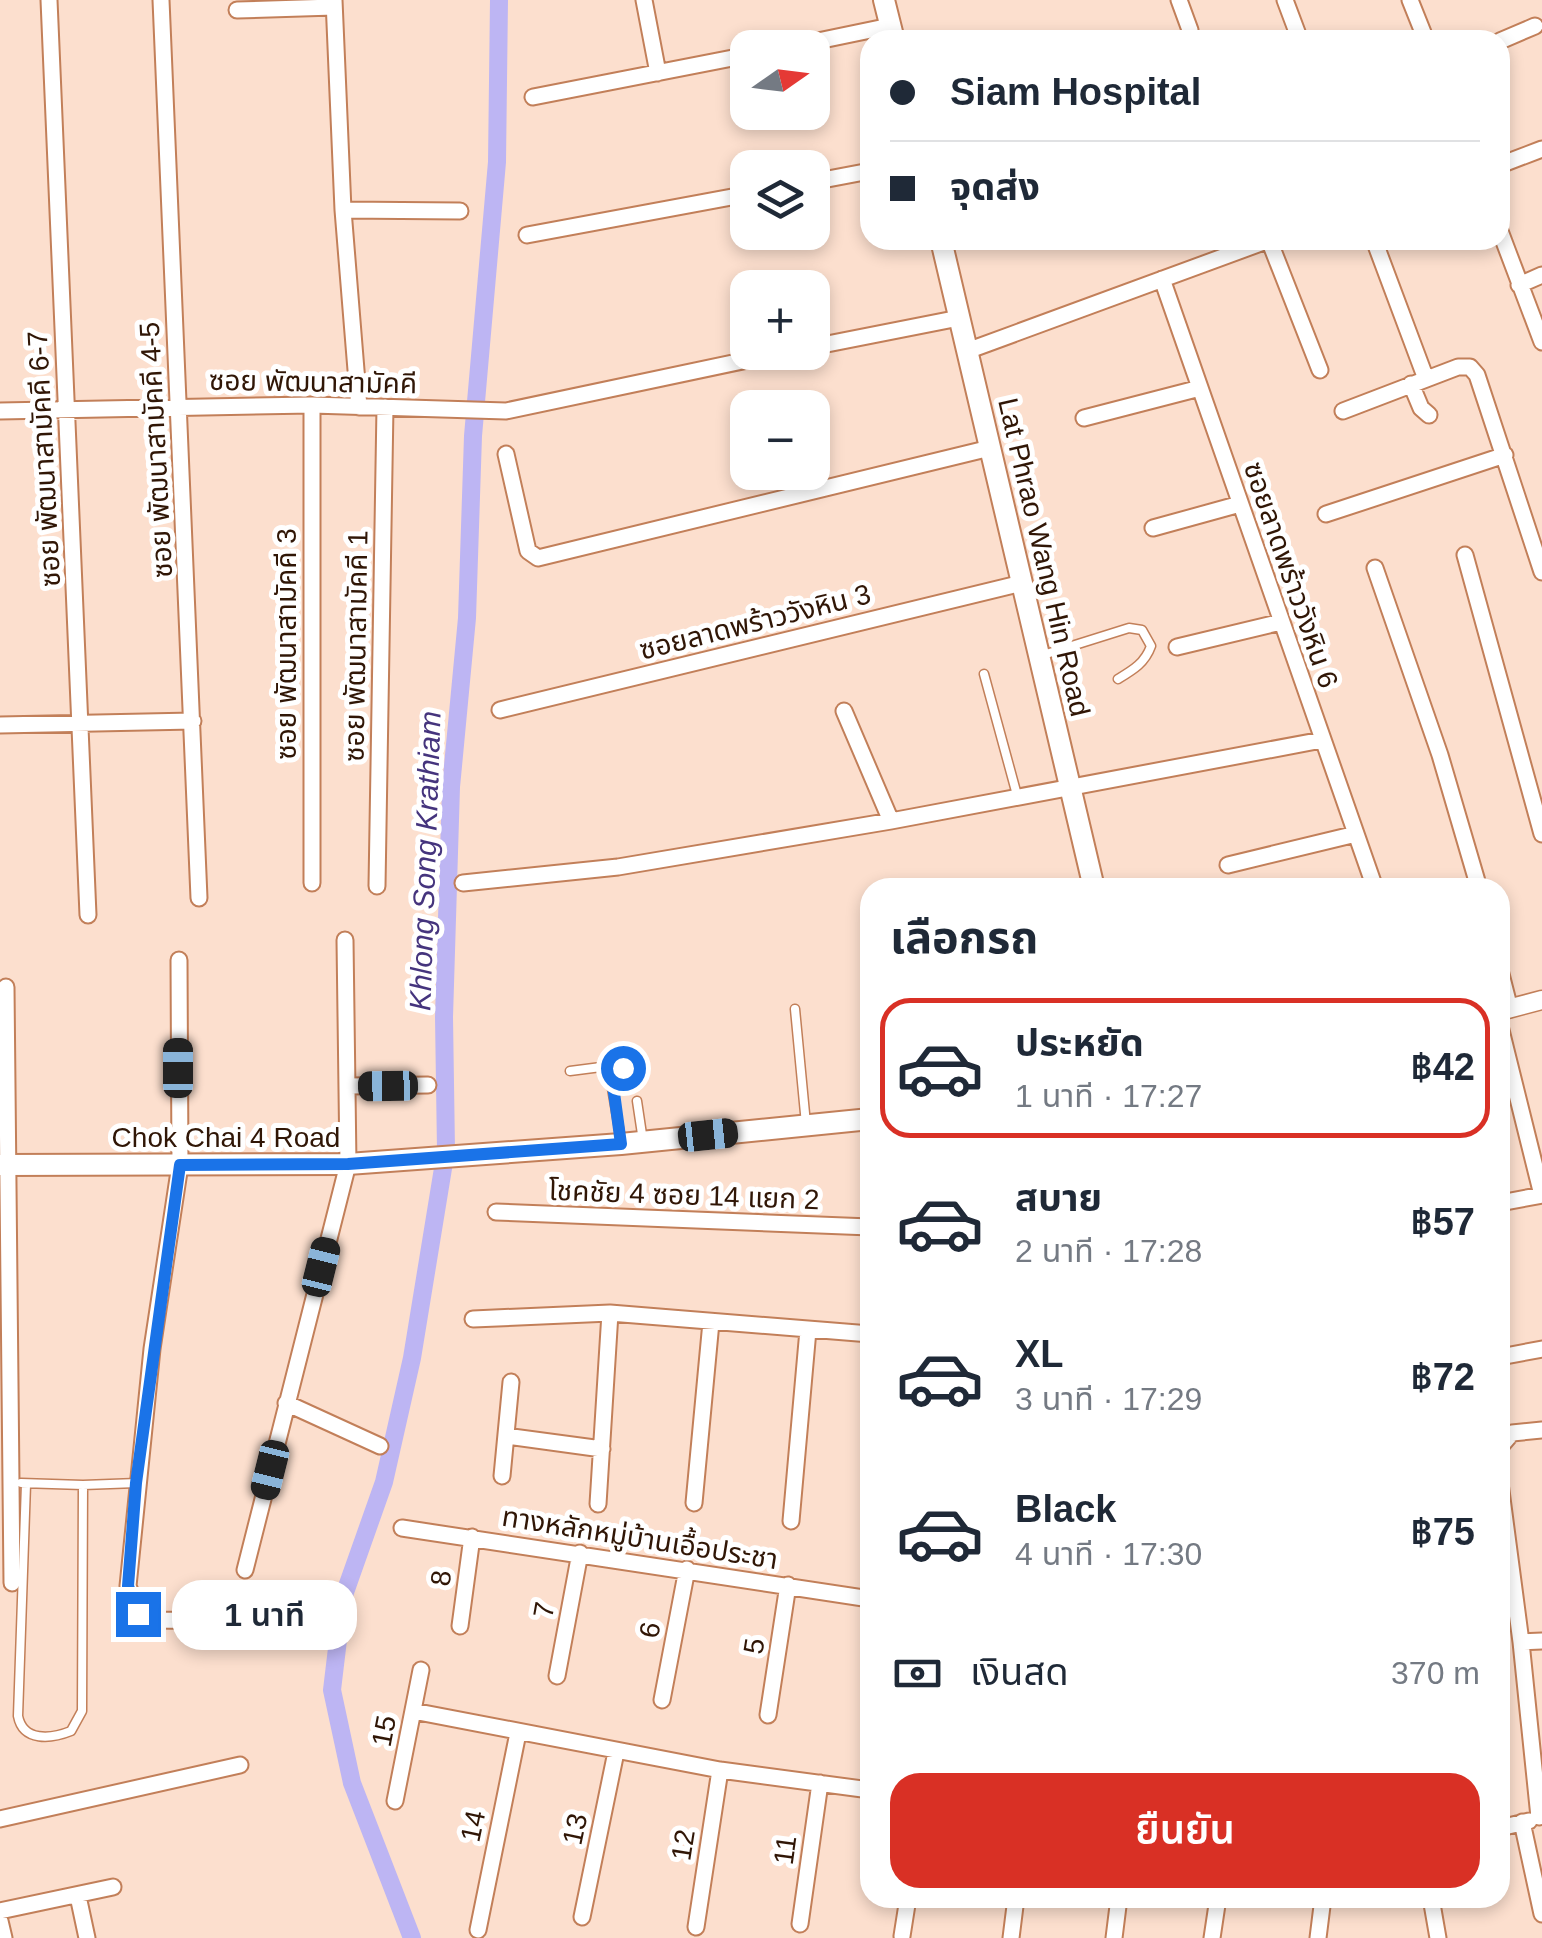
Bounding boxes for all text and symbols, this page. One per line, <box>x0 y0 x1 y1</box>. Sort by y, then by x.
north arrow <box>730 30 830 130</box>
map controls <box>730 30 830 490</box>
text: Siam Hospital <box>950 71 1201 113</box>
button: layers <box>730 150 830 250</box>
text: จุดส่ง <box>950 166 1040 208</box>
button: + <box>730 270 830 370</box>
street label: ซอย พัฒนาสามัคคี 4-5 <box>134 321 178 579</box>
street label: ซอย พัฒนาสามัคคี 6-7 <box>22 330 66 588</box>
street label: ซอย พัฒนาสามัคคี <box>209 365 417 399</box>
button: − <box>730 390 830 490</box>
street label: Lat Phrao Wang Hin Road <box>992 395 1096 719</box>
street label: ซอยลาดพร้าววังหิน 6 <box>1238 458 1344 692</box>
street label: ซอย พัฒนาสามัคคี 3 <box>271 528 302 760</box>
street label: ซอย พัฒนาสามัคคี 1 <box>338 530 374 762</box>
street label: ซอยลาดพร้าววังหิน 3 <box>636 578 874 666</box>
water label: Khlong Song Krathiam <box>403 710 447 1012</box>
text: เลือกรถ <box>890 912 1038 963</box>
text: ประหยัด <box>1015 1022 1144 1064</box>
icon: car <box>895 1023 985 1113</box>
car <box>163 1038 193 1098</box>
route start <box>601 1046 646 1091</box>
text: ฿42 <box>1411 1046 1475 1088</box>
car <box>358 1070 418 1102</box>
text: 1 นาที · 17:27 <box>1015 1078 1202 1114</box>
car <box>677 1117 739 1153</box>
street label: Chok Chai 4 Road <box>112 1122 340 1153</box>
street label: โชคชัย 4 ซอย 14 แยก 2 <box>548 1175 820 1215</box>
text: สบาย <box>1015 1177 1102 1219</box>
icon: car <box>895 1178 985 1268</box>
text: ฿57 <box>1411 1201 1475 1243</box>
text: 2 นาที · 17:28 <box>1015 1233 1202 1269</box>
car <box>299 1234 343 1300</box>
icon: car <box>895 1333 985 1423</box>
text: XL <box>1015 1333 1064 1375</box>
text: ฿72 <box>1411 1356 1475 1398</box>
text: 3 นาที · 17:29 <box>1015 1381 1202 1417</box>
car <box>248 1437 292 1503</box>
icon: car <box>895 1488 985 1578</box>
text: Black <box>1015 1488 1116 1530</box>
street label: ทางหลักหมู่บ้านเอื้อประชา <box>500 1497 781 1577</box>
text: ฿75 <box>1411 1511 1475 1553</box>
text: 4 นาที · 17:30 <box>1015 1536 1202 1572</box>
street label: 8 <box>425 1568 457 1588</box>
callout: 1 นาที <box>173 1579 358 1649</box>
route end <box>116 1592 161 1637</box>
text: 1 นาที <box>224 1597 305 1633</box>
street label: 7 <box>527 1600 561 1620</box>
street label: 6 <box>633 1619 667 1641</box>
street label: 5 <box>737 1636 771 1656</box>
icon: cash <box>890 1646 945 1701</box>
text: เงินสด <box>970 1651 1069 1693</box>
text: 370 m <box>1391 1655 1480 1691</box>
street label: 15 <box>366 1713 402 1749</box>
button: ยืนยัน <box>890 1773 1480 1888</box>
street label: 14 <box>455 1808 491 1844</box>
street label: 13 <box>557 1811 593 1847</box>
street label: 12 <box>665 1827 701 1863</box>
street label: 11 <box>768 1833 802 1867</box>

